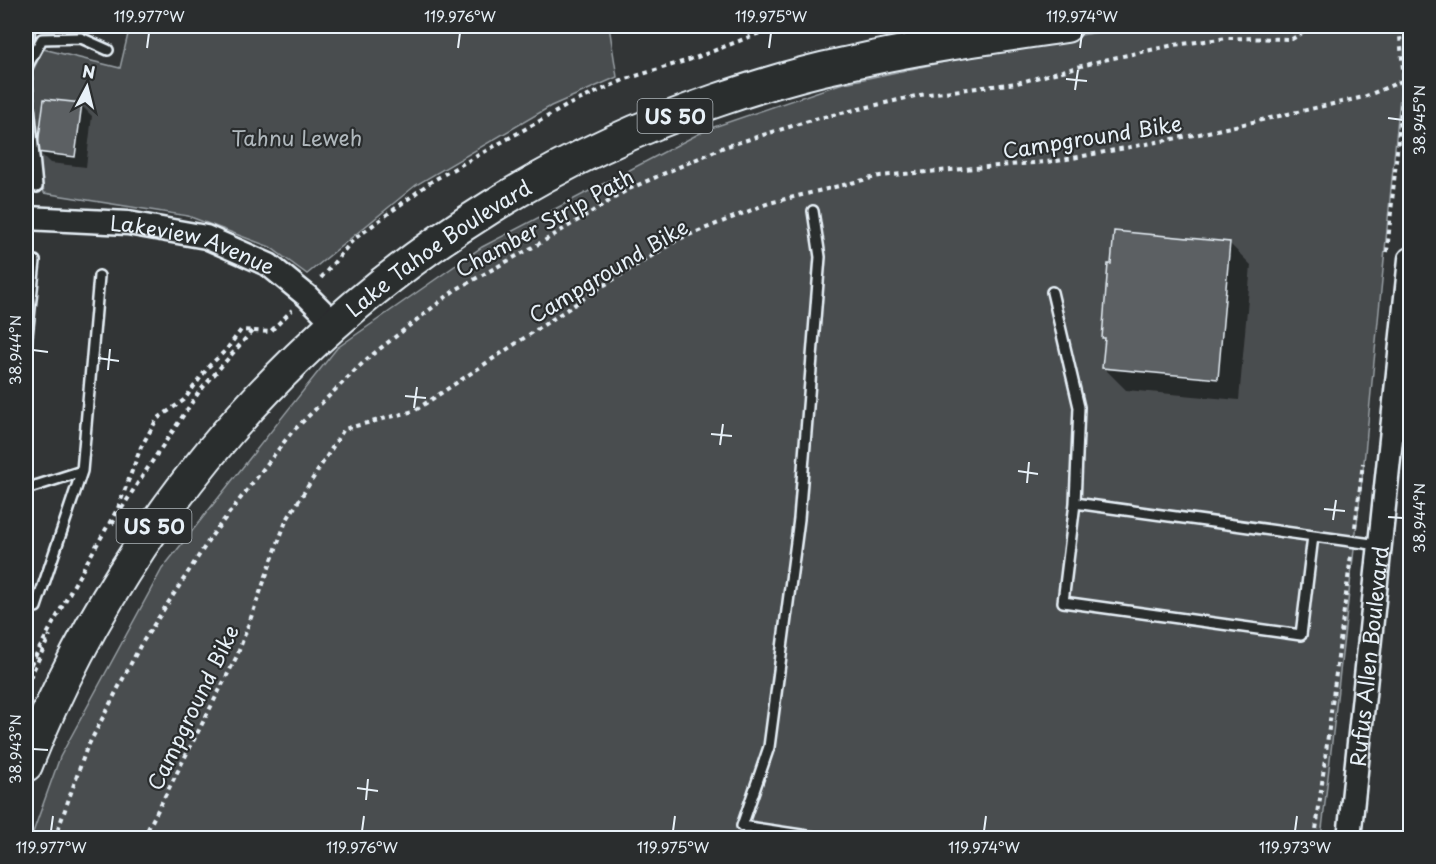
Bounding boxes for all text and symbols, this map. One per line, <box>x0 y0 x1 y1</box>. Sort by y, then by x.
text: 119.977°W <box>113 4 185 27</box>
text: 119.976°W <box>424 4 497 27</box>
text: 119.975°W <box>735 4 808 27</box>
text: 119.974°W <box>1046 4 1119 27</box>
north arrow <box>57 57 117 117</box>
text: N <box>81 58 97 84</box>
text: 38.945°N <box>1407 85 1430 155</box>
road number: US 50 <box>638 99 712 133</box>
street label: Campground Bike <box>1000 106 1184 166</box>
park label: Tahnu Leweh <box>232 121 362 153</box>
street label: Chamber Strip Path <box>449 160 639 284</box>
street label: Lake Tahoe Boulevard <box>338 171 537 324</box>
street label: Lakeview Avenue <box>109 206 280 282</box>
street label: Campground Bike <box>522 210 694 330</box>
text: 38.944°N <box>3 315 26 385</box>
text: 38.944°N <box>1407 483 1430 553</box>
road number: US 50 <box>116 509 192 543</box>
street label: Rufus Allen Boulevard <box>1341 544 1396 768</box>
street label: Campground Bike <box>138 619 246 795</box>
text: 38.943°N <box>3 714 26 784</box>
text: 119.977°W <box>15 835 87 858</box>
text: 119.976°W <box>326 835 399 858</box>
text: 119.975°W <box>637 835 710 858</box>
text: 119.974°W <box>948 835 1021 858</box>
text: 119.973°W <box>1259 835 1332 858</box>

